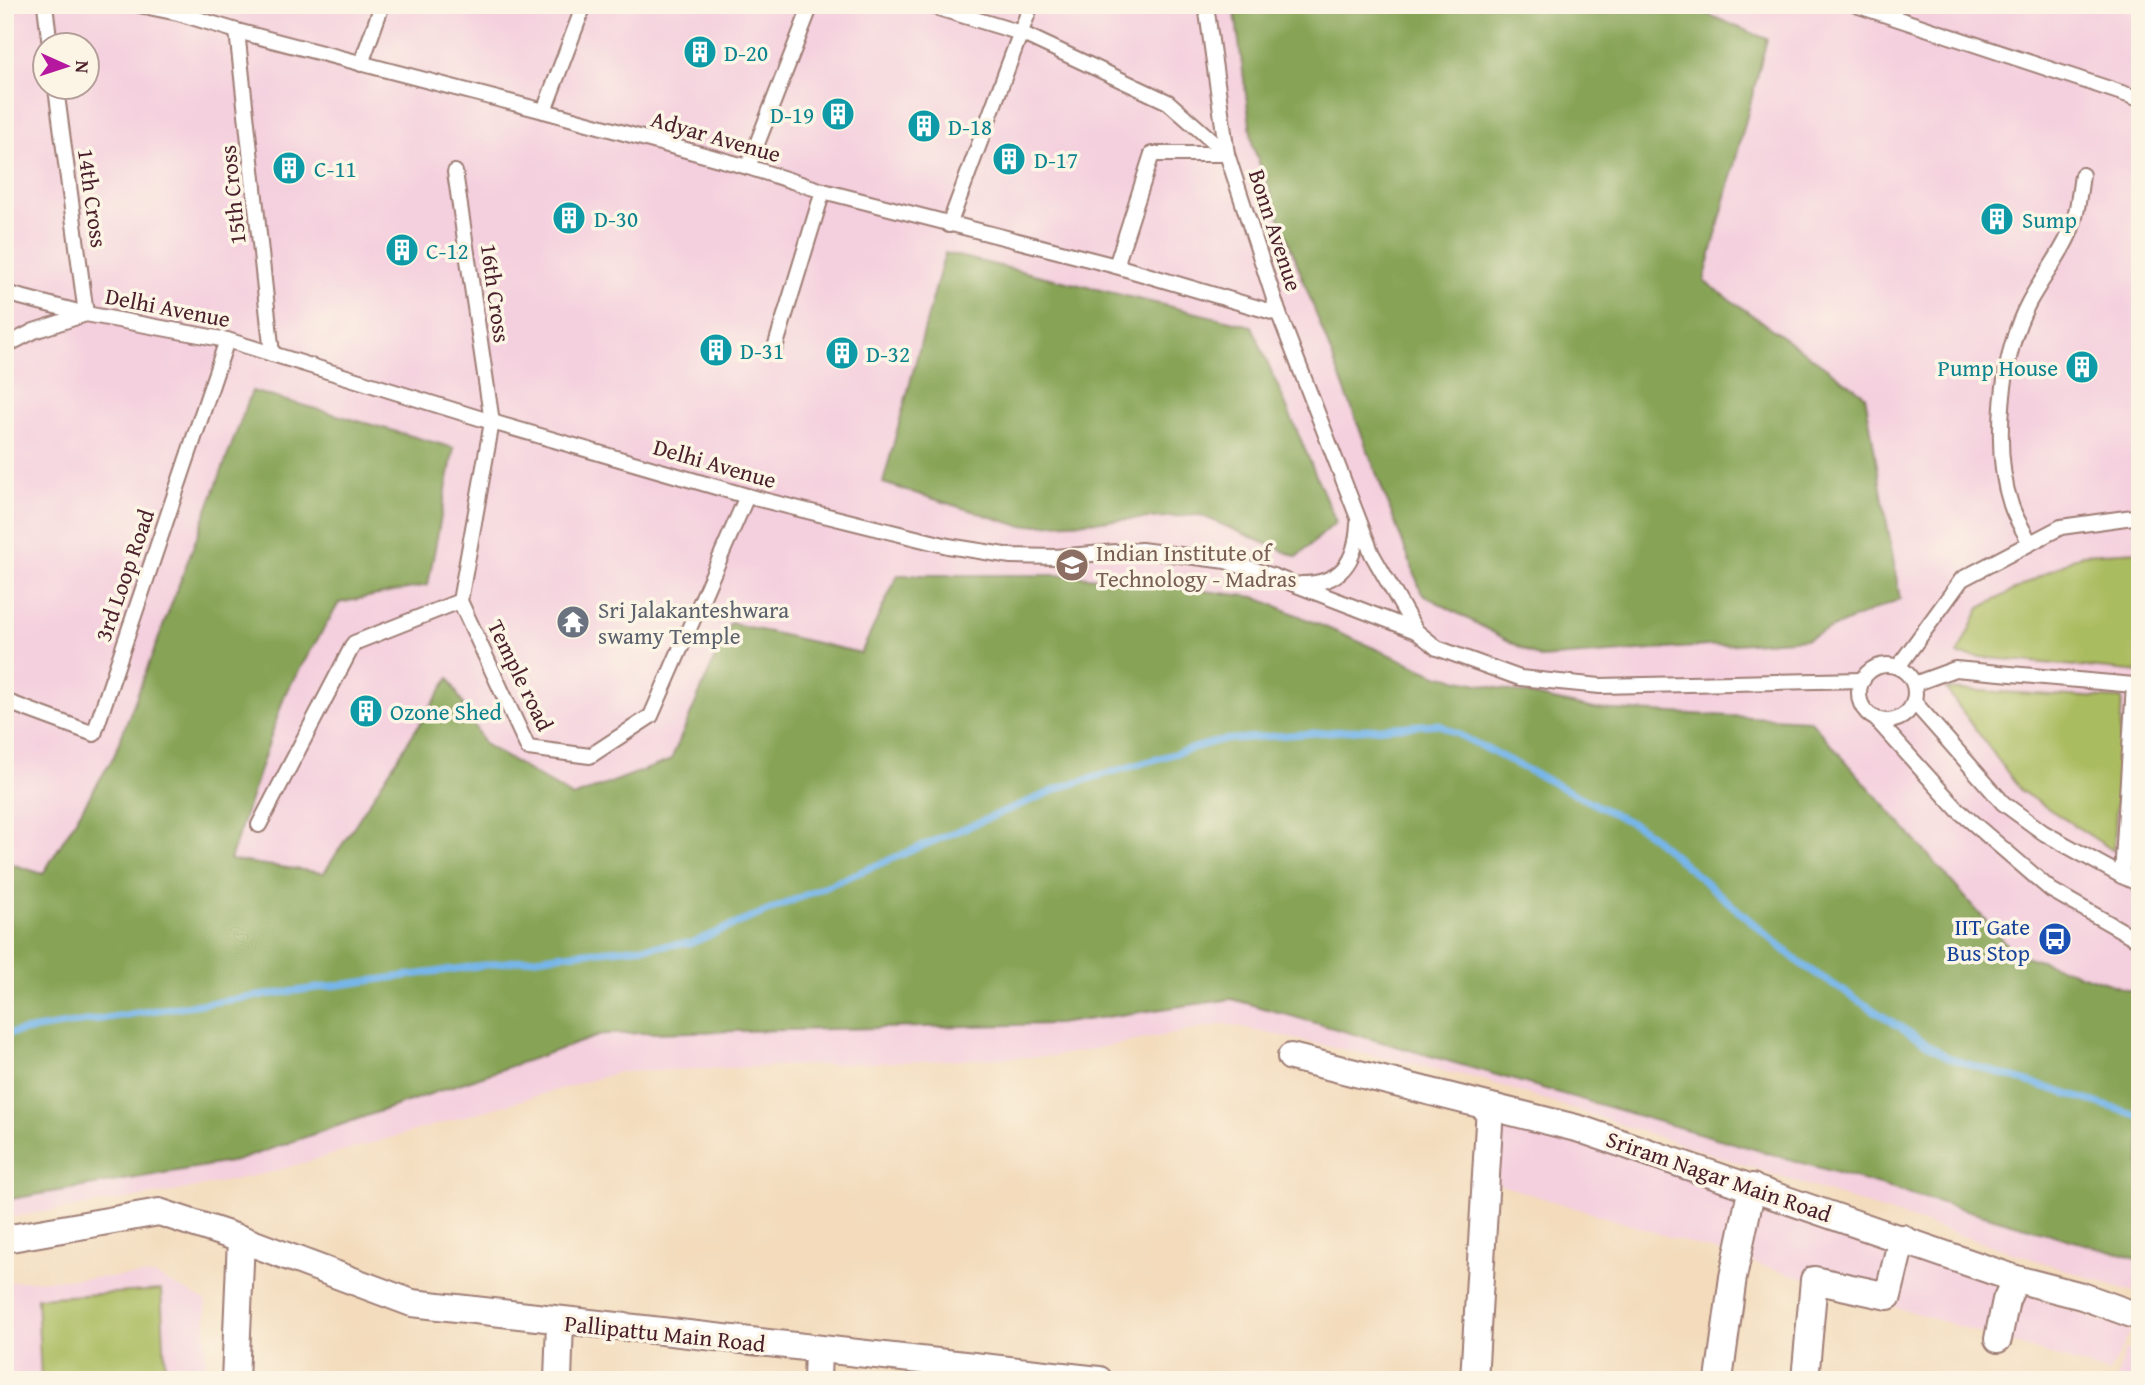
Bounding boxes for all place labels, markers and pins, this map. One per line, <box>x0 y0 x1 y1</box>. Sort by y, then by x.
building icon: D-20 <box>681 33 719 71</box>
place label: D-20 <box>724 36 768 69</box>
building icon: D-19 <box>819 95 857 133</box>
place label: D-19 <box>770 98 814 131</box>
building icon: D-18 <box>905 107 943 145</box>
place label: D-18 <box>948 110 992 143</box>
building icon: D-17 <box>990 140 1028 178</box>
place label: D-17 <box>1034 143 1078 176</box>
building icon: C-11 <box>270 149 308 187</box>
place label: C-11 <box>314 152 357 185</box>
building icon: D-30 <box>550 199 588 237</box>
building icon: Sump <box>1978 200 2016 238</box>
place label: D-30 <box>594 202 638 235</box>
place label: Sump <box>2022 203 2077 236</box>
building icon: C-12 <box>383 231 421 269</box>
place label: C-12 <box>426 234 469 267</box>
building icon: D-31 <box>697 331 735 369</box>
place label: D-31 <box>740 334 784 367</box>
building icon: D-32 <box>823 334 861 372</box>
place label: D-32 <box>866 337 910 370</box>
building icon: Pump House <box>2063 348 2101 386</box>
place label: Pump House <box>1938 351 2058 384</box>
place label: Indian Institute of Technology - Madras <box>1096 536 1297 595</box>
school or university icon: Indian Institute of Technology - Madras <box>1053 546 1091 584</box>
place label: Sri Jalakanteshwara swamy Temple <box>598 593 789 652</box>
temple icon: Sri Jalakanteshwara swamy Temple <box>554 603 592 641</box>
building icon: Ozone Shed <box>347 692 385 730</box>
place label: Ozone Shed <box>390 695 502 728</box>
place label: IIT Gate Bus Stop <box>1947 910 2030 969</box>
bus stop icon: IIT Gate Bus Stop <box>2036 920 2074 958</box>

